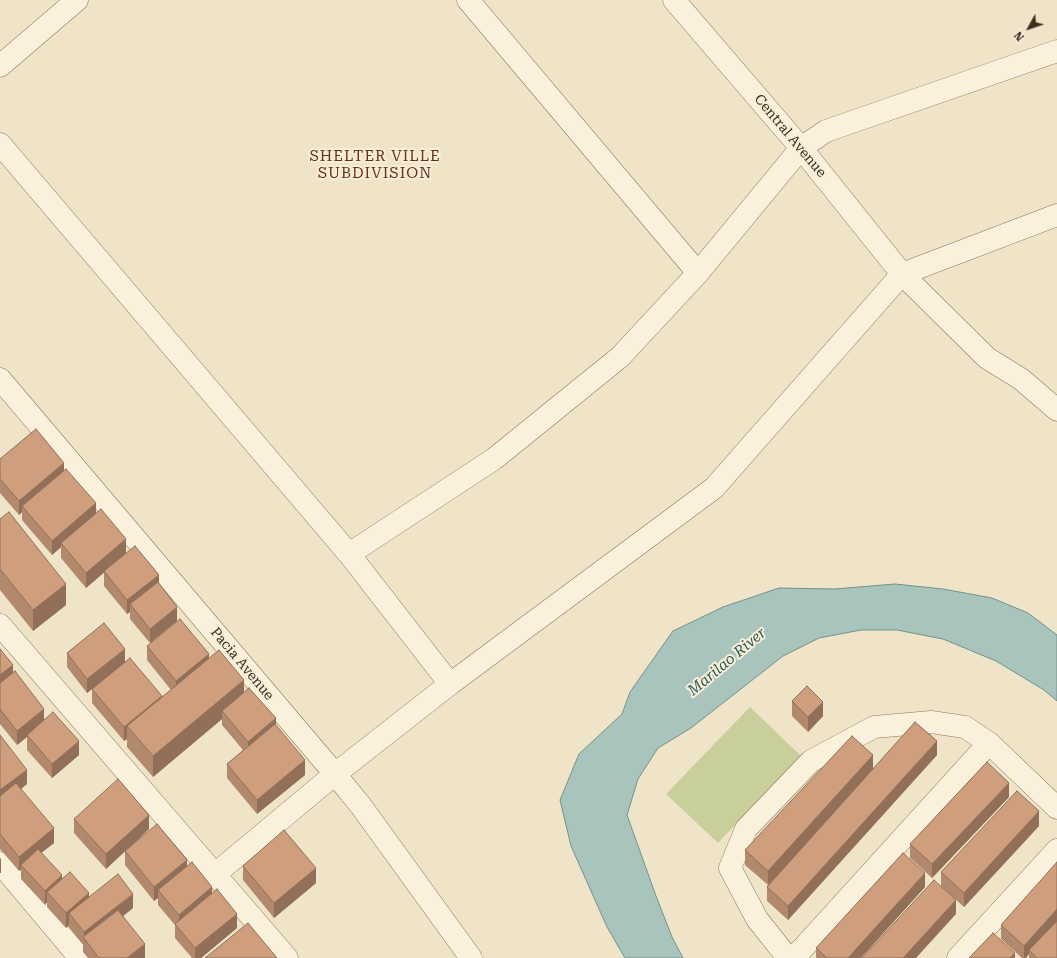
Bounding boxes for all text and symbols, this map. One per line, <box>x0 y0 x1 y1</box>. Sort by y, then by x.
north arrow <box>1009 8 1049 48</box>
text: N <box>1012 29 1027 43</box>
street label: Central Avenue <box>750 91 830 181</box>
district label: SHELTER VILLE SUBDIVISION <box>309 148 441 183</box>
street label: Pacia Avenue <box>207 624 277 704</box>
water label: Marilao River <box>684 624 770 700</box>

